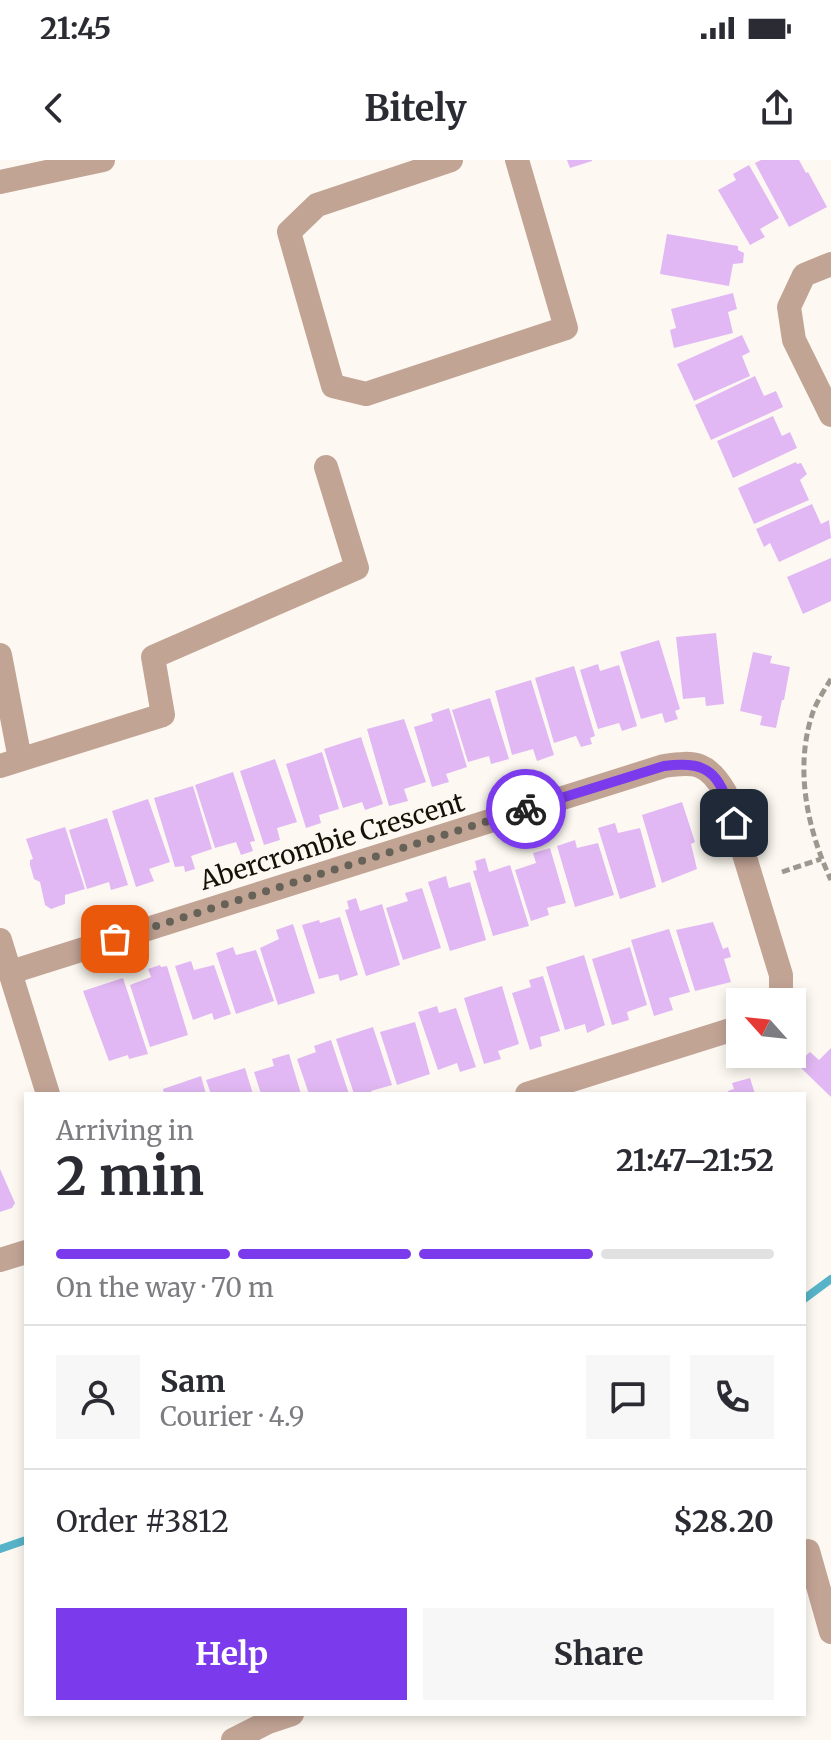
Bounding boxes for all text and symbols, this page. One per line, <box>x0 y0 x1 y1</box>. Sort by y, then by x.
text: 21:45 <box>40 9 111 47</box>
icon: back <box>32 86 76 130</box>
text: Bitely <box>364 86 467 131</box>
icon: share <box>755 86 799 130</box>
courier <box>486 769 566 849</box>
street label: Abercrombie Crescent <box>195 785 468 897</box>
icon: bike <box>504 787 548 831</box>
pin <box>700 789 768 857</box>
icon: home <box>712 801 756 845</box>
pin <box>81 905 149 973</box>
icon: bag <box>93 917 137 961</box>
north arrow <box>726 988 806 1068</box>
map controls <box>726 988 806 1068</box>
text: Arriving in <box>56 1114 194 1147</box>
text: 21:47–21:52 <box>616 1141 774 1179</box>
text: 2 min <box>56 1144 204 1209</box>
text: On the way · 70 m <box>56 1271 274 1304</box>
button: person <box>56 1355 140 1439</box>
button: chat <box>586 1355 670 1439</box>
button: phone <box>690 1355 774 1439</box>
text: Sam <box>160 1362 225 1400</box>
text: Courier · 4.9 <box>160 1400 304 1433</box>
text: Order #3812 <box>56 1502 229 1540</box>
text: $28.20 <box>673 1502 774 1540</box>
button: Help <box>56 1608 407 1700</box>
button: Share <box>423 1608 774 1700</box>

